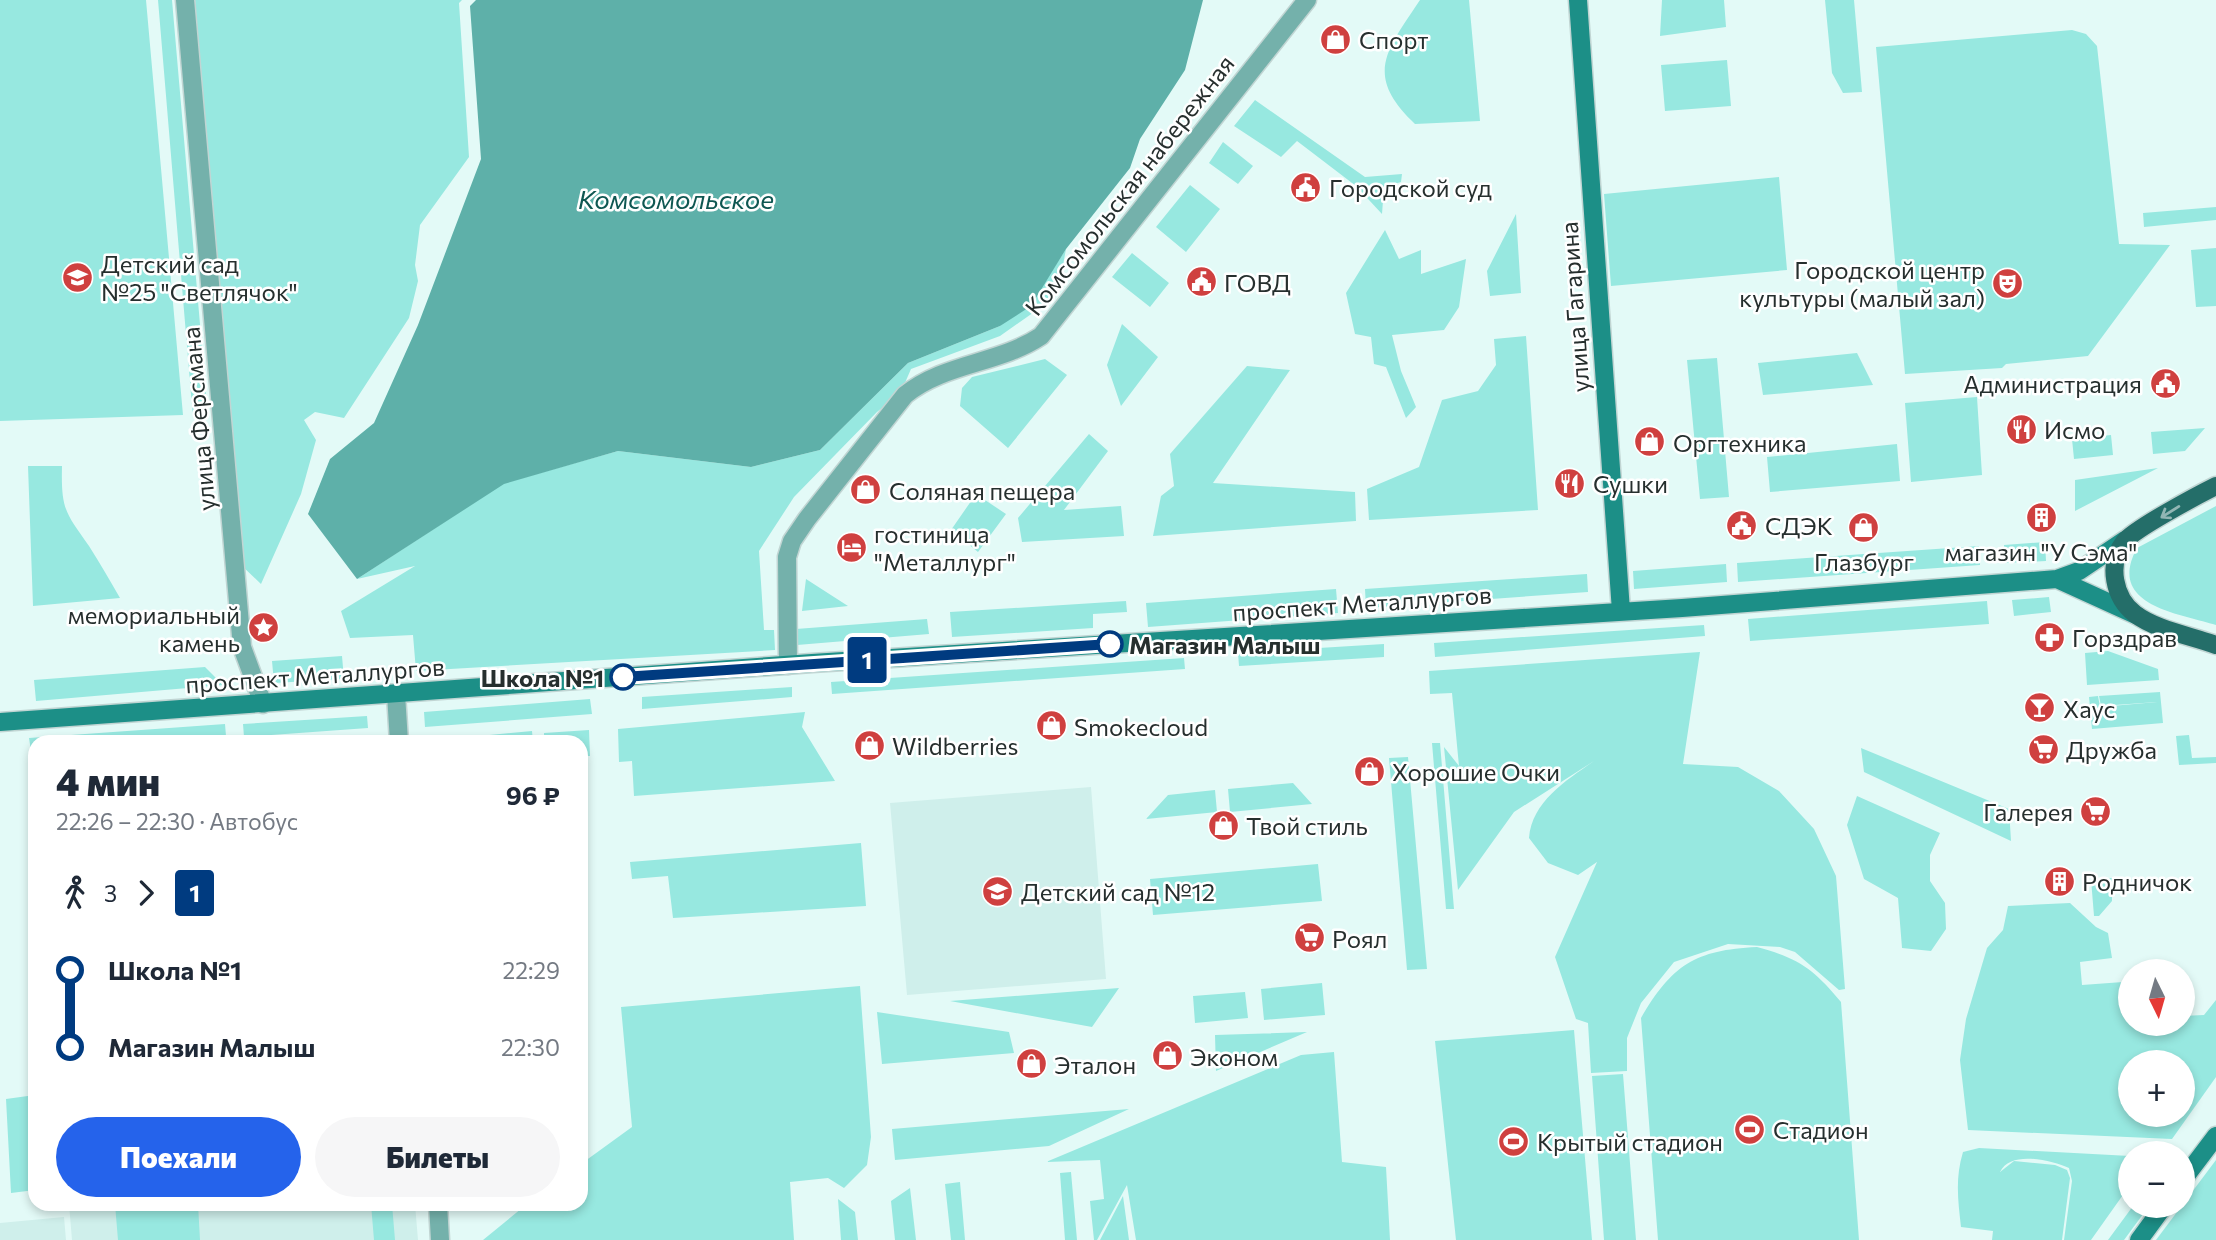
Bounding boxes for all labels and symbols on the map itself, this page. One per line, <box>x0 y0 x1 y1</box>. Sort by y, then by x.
shop icon: Спорт <box>1319 22 1353 56</box>
place label: Спорт <box>1359 25 1429 54</box>
street label: Комсомольская набережная <box>1018 49 1240 321</box>
public building icon: Городской суд <box>1289 170 1323 204</box>
place label: Городской суд <box>1329 173 1492 202</box>
water label: Комсомольское <box>578 183 774 214</box>
street label: улица Гагарина <box>1554 221 1594 393</box>
place label: Детский сад №25 "Светлячок" <box>101 249 298 306</box>
place label: Городской центр культуры (малый зал) <box>1739 255 1985 312</box>
school or university icon: Детский сад №25 "Светлячок" <box>61 260 95 294</box>
public building icon: ГОВД <box>1184 265 1218 299</box>
theatre icon: Городской центр культуры (малый зал) <box>1991 266 2025 300</box>
place label: ГОВД <box>1224 268 1291 297</box>
street label: улица Ферсмана <box>175 326 221 512</box>
public building icon: Администрация <box>2148 366 2182 400</box>
place label: Администрация <box>1963 369 2142 398</box>
restaurant icon: Исмо <box>2004 412 2038 446</box>
place label: Исмо <box>2044 415 2105 444</box>
shop icon: Оргтехника <box>1633 425 1667 459</box>
place label: Оргтехника <box>1673 428 1806 457</box>
restaurant icon: Сушки <box>1553 466 1587 500</box>
place label: Сушки <box>1593 469 1668 498</box>
shop icon: Соляная пещера <box>849 473 883 507</box>
place label: Соляная пещера <box>889 476 1075 505</box>
building icon: магазин "У Сэма" <box>2024 500 2058 534</box>
one-way arrow <box>2160 505 2180 519</box>
public building icon: СДЭК <box>1725 508 1759 542</box>
shop icon: Глазбург <box>1847 510 1881 544</box>
place label: СДЭК <box>1765 511 1833 540</box>
place label: гостиница "Металлург" <box>874 519 1016 576</box>
hotel icon: гостиница "Металлург" <box>834 530 868 564</box>
place label: магазин "У Сэма" <box>1945 537 2137 566</box>
place label: Глазбург <box>1814 547 1914 576</box>
street label: проспект Металлургов <box>1231 579 1493 627</box>
place label: мемориальный камень <box>68 600 240 657</box>
place icon: мемориальный камень <box>246 611 280 645</box>
pharmacy icon: Горздрав <box>2032 620 2066 654</box>
place label: Горздрав <box>2072 623 2177 652</box>
place label: Магазин Малыш <box>1129 630 1320 659</box>
marker: Магазин Малыш <box>1097 631 1123 657</box>
line badge: 1 <box>844 637 890 683</box>
street label: проспект Металлургов <box>184 651 446 699</box>
place label: Школа №1 <box>481 663 604 692</box>
marker: Школа №1 <box>610 664 636 690</box>
bar icon: Хаус <box>2023 691 2057 725</box>
place label: Хаус <box>2063 694 2115 723</box>
shop icon: Smokecloud <box>1034 709 1068 743</box>
place label: Smokecloud <box>1074 712 1208 741</box>
shop icon: Wildberries <box>852 728 886 762</box>
place label: Wildberries <box>892 731 1018 760</box>
supermarket icon: Дружба <box>2026 732 2060 766</box>
place label: Дружба <box>2066 735 2157 764</box>
shop icon: Хорошие Очки <box>1352 754 1386 788</box>
place label: Хорошие Очки <box>1392 757 1560 786</box>
supermarket icon: Галерея <box>2079 794 2113 828</box>
place label: Галерея <box>1983 797 2073 826</box>
shop icon: Твой стиль <box>1206 808 1240 842</box>
place label: Твой стиль <box>1246 811 1368 840</box>
building icon: Родничок <box>2042 864 2076 898</box>
place label: Родничок <box>2082 867 2192 896</box>
school or university icon: Детский сад №12 <box>981 874 1015 908</box>
place label: Детский сад №12 <box>1021 877 1215 906</box>
supermarket icon: Роял <box>1292 921 1326 955</box>
place label: Роял <box>1332 924 1387 953</box>
north arrow <box>2118 959 2194 1036</box>
shop icon: Эконом <box>1150 1039 1184 1073</box>
place label: Эконом <box>1190 1042 1278 1071</box>
shop icon: Эталон <box>1014 1047 1048 1081</box>
place label: Эталон <box>1054 1050 1136 1079</box>
sports icon: Стадион <box>1733 1112 1767 1146</box>
place label: Стадион <box>1773 1115 1869 1144</box>
sports icon: Крытый стадион <box>1497 1124 1531 1158</box>
place label: Крытый стадион <box>1537 1127 1723 1156</box>

